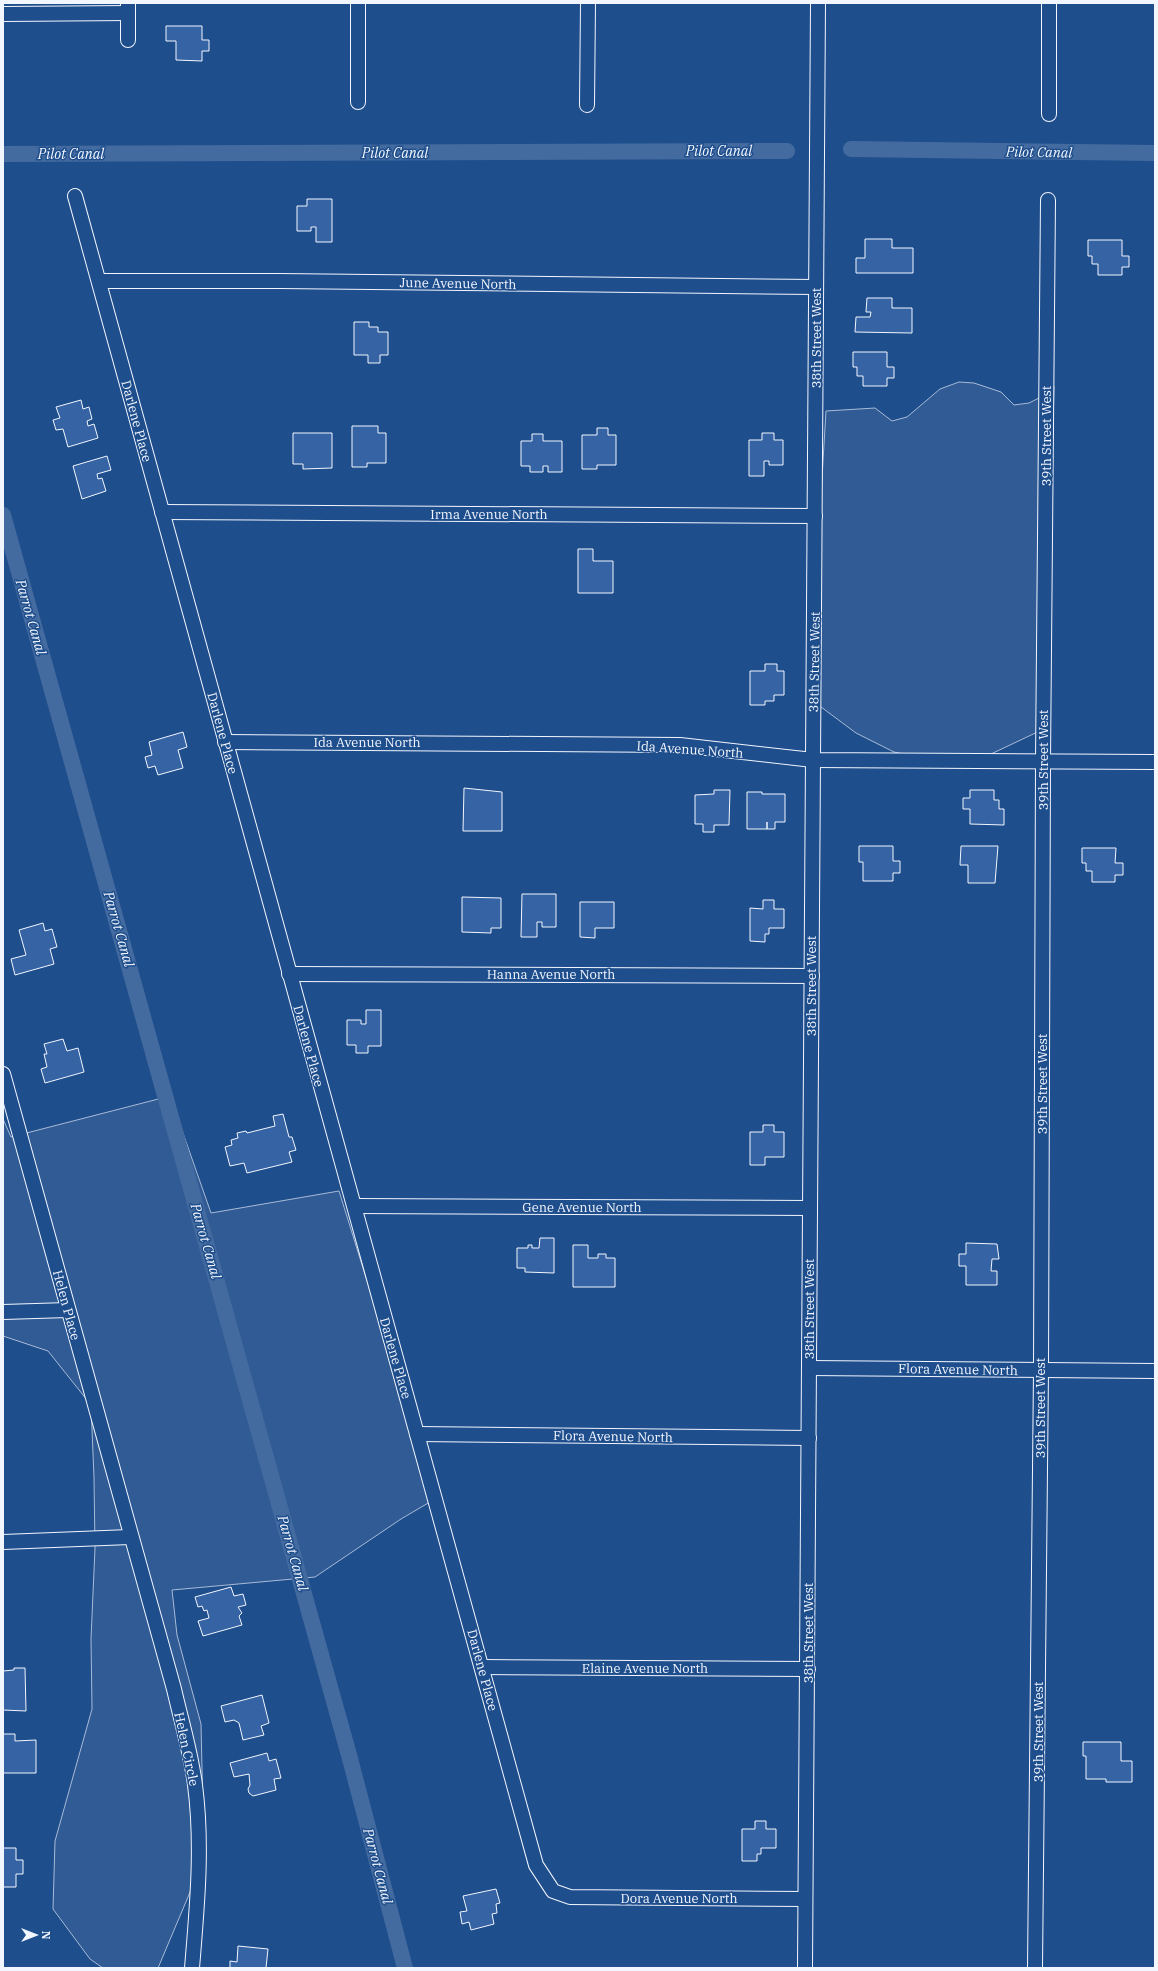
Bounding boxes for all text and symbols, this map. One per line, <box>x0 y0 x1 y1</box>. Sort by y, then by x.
water label: Pilot Canal <box>685 142 753 160</box>
water label: Pilot Canal <box>1005 142 1073 162</box>
water label: Pilot Canal <box>361 144 429 162</box>
water label: Pilot Canal <box>37 145 105 163</box>
street label: June Avenue North <box>399 274 517 293</box>
street label: 38th Street West <box>808 287 825 388</box>
street label: Darlene Place <box>117 378 156 464</box>
street label: 39th Street West <box>1038 385 1055 486</box>
street label: Irma Avenue North <box>430 506 548 523</box>
water label: Parrot Canal <box>11 576 51 658</box>
street label: 38th Street West <box>805 611 824 712</box>
street label: Darlene Place <box>203 690 242 776</box>
street label: 39th Street West <box>1035 709 1052 810</box>
street label: Ida Avenue North <box>313 734 421 751</box>
street label: Ida Avenue North <box>636 737 744 762</box>
water label: Parrot Canal <box>99 888 139 970</box>
street label: 38th Street West <box>803 935 820 1036</box>
street label: Hanna Avenue North <box>487 966 615 983</box>
street label: Darlene Place <box>289 1003 328 1089</box>
street label: 39th Street West <box>1034 1033 1051 1134</box>
street label: Gene Avenue North <box>522 1199 642 1216</box>
water label: Parrot Canal <box>186 1200 226 1282</box>
street label: 38th Street West <box>801 1258 818 1359</box>
street label: Helen Place <box>49 1268 84 1342</box>
street label: Darlene Place <box>376 1315 415 1401</box>
street label: 39th Street West <box>1032 1357 1049 1458</box>
street label: Flora Avenue North <box>898 1360 1018 1379</box>
street label: Flora Avenue North <box>553 1427 673 1446</box>
water label: Parrot Canal <box>273 1512 313 1594</box>
street label: 38th Street West <box>800 1582 817 1683</box>
street label: Darlene Place <box>463 1627 502 1713</box>
street label: Elaine Avenue North <box>582 1660 708 1677</box>
street label: 39th Street West <box>1030 1681 1047 1782</box>
street label: Helen Circle <box>170 1711 203 1788</box>
water label: Parrot Canal <box>359 1825 397 1907</box>
street label: Dora Avenue North <box>620 1890 738 1907</box>
north arrow <box>16 1915 56 1955</box>
text: N <box>39 1931 53 1940</box>

